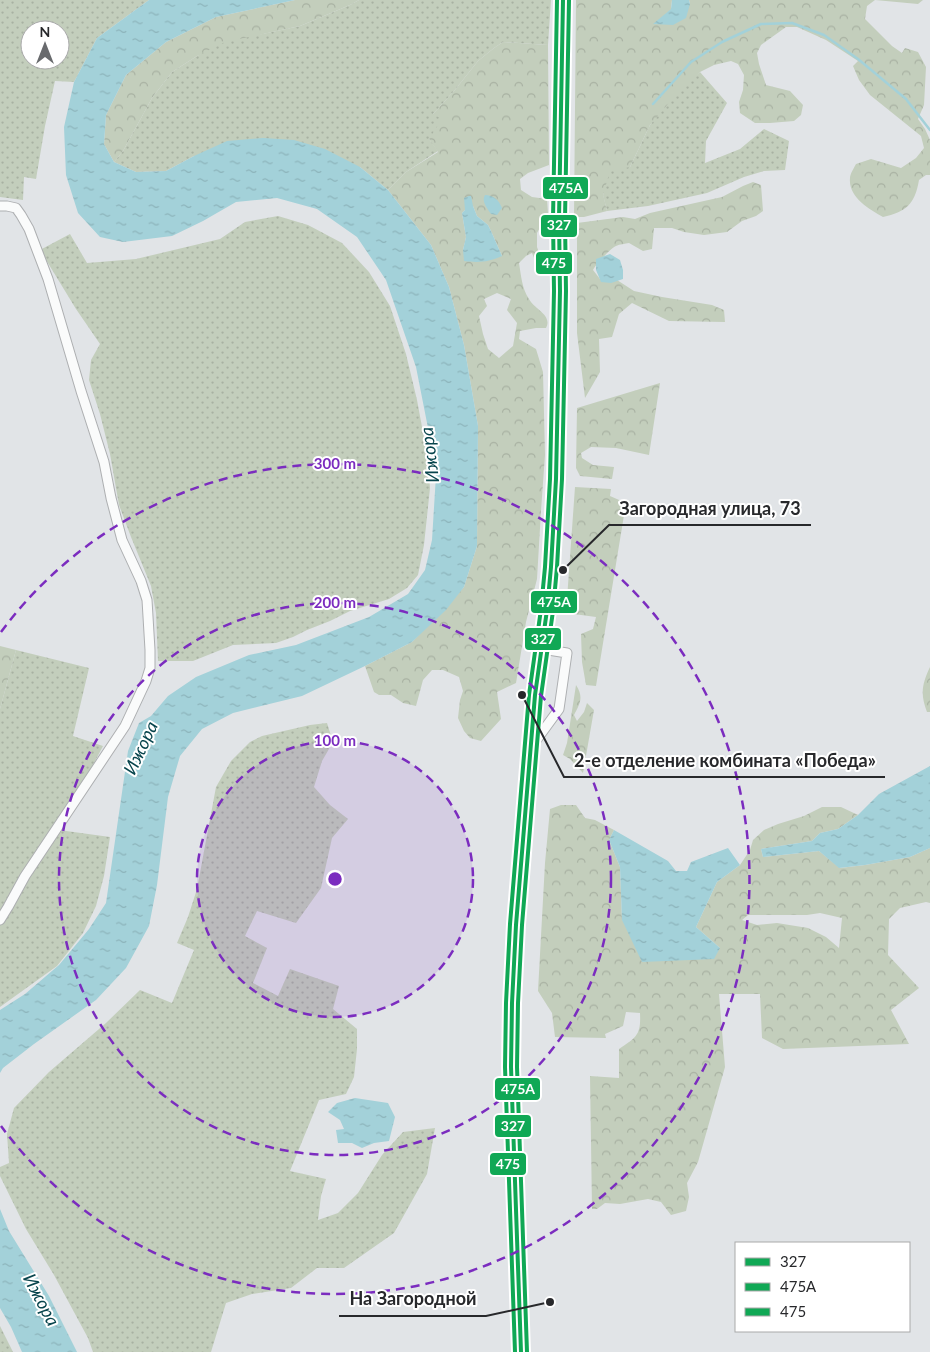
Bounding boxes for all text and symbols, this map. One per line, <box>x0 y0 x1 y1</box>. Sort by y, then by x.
north arrow <box>20 20 70 70</box>
text: N <box>40 23 50 40</box>
line badge: 475А <box>542 176 589 200</box>
text: 475А <box>549 179 583 196</box>
line badge: 327 <box>540 214 578 238</box>
text: 327 <box>547 216 571 233</box>
line badge: 475 <box>535 251 573 275</box>
text: 475 <box>542 254 566 271</box>
water label: Ижора <box>415 426 443 484</box>
text: 300 m <box>314 454 356 472</box>
callout: Загородная улица, 73 <box>609 492 811 525</box>
text: Загородная улица, 73 <box>619 497 801 519</box>
line badge: 475А <box>530 590 578 614</box>
text: 200 m <box>314 593 356 611</box>
text: 475А <box>537 593 571 610</box>
line badge: 327 <box>524 627 562 651</box>
text: 327 <box>531 630 555 647</box>
water label: Ижора <box>118 718 162 778</box>
text: 100 m <box>314 731 356 749</box>
callout: 2-е отделение комбината «Победа» <box>564 744 885 777</box>
text: 2-е отделение комбината «Победа» <box>574 749 876 771</box>
centre of rings <box>326 870 344 888</box>
line badge: 475А <box>494 1077 541 1101</box>
text: 475А <box>501 1080 535 1097</box>
line badge: 327 <box>494 1114 532 1138</box>
text: 327 <box>501 1117 525 1134</box>
line badge: 475 <box>489 1152 527 1176</box>
text: 475 <box>496 1155 520 1172</box>
legend <box>735 1242 910 1332</box>
text: 327 <box>780 1252 806 1270</box>
water label: Ижора <box>19 1270 65 1329</box>
text: 475А <box>780 1277 817 1295</box>
callout: На Загородной <box>339 1283 486 1316</box>
text: На Загородной <box>349 1287 477 1309</box>
text: 475 <box>780 1302 806 1320</box>

